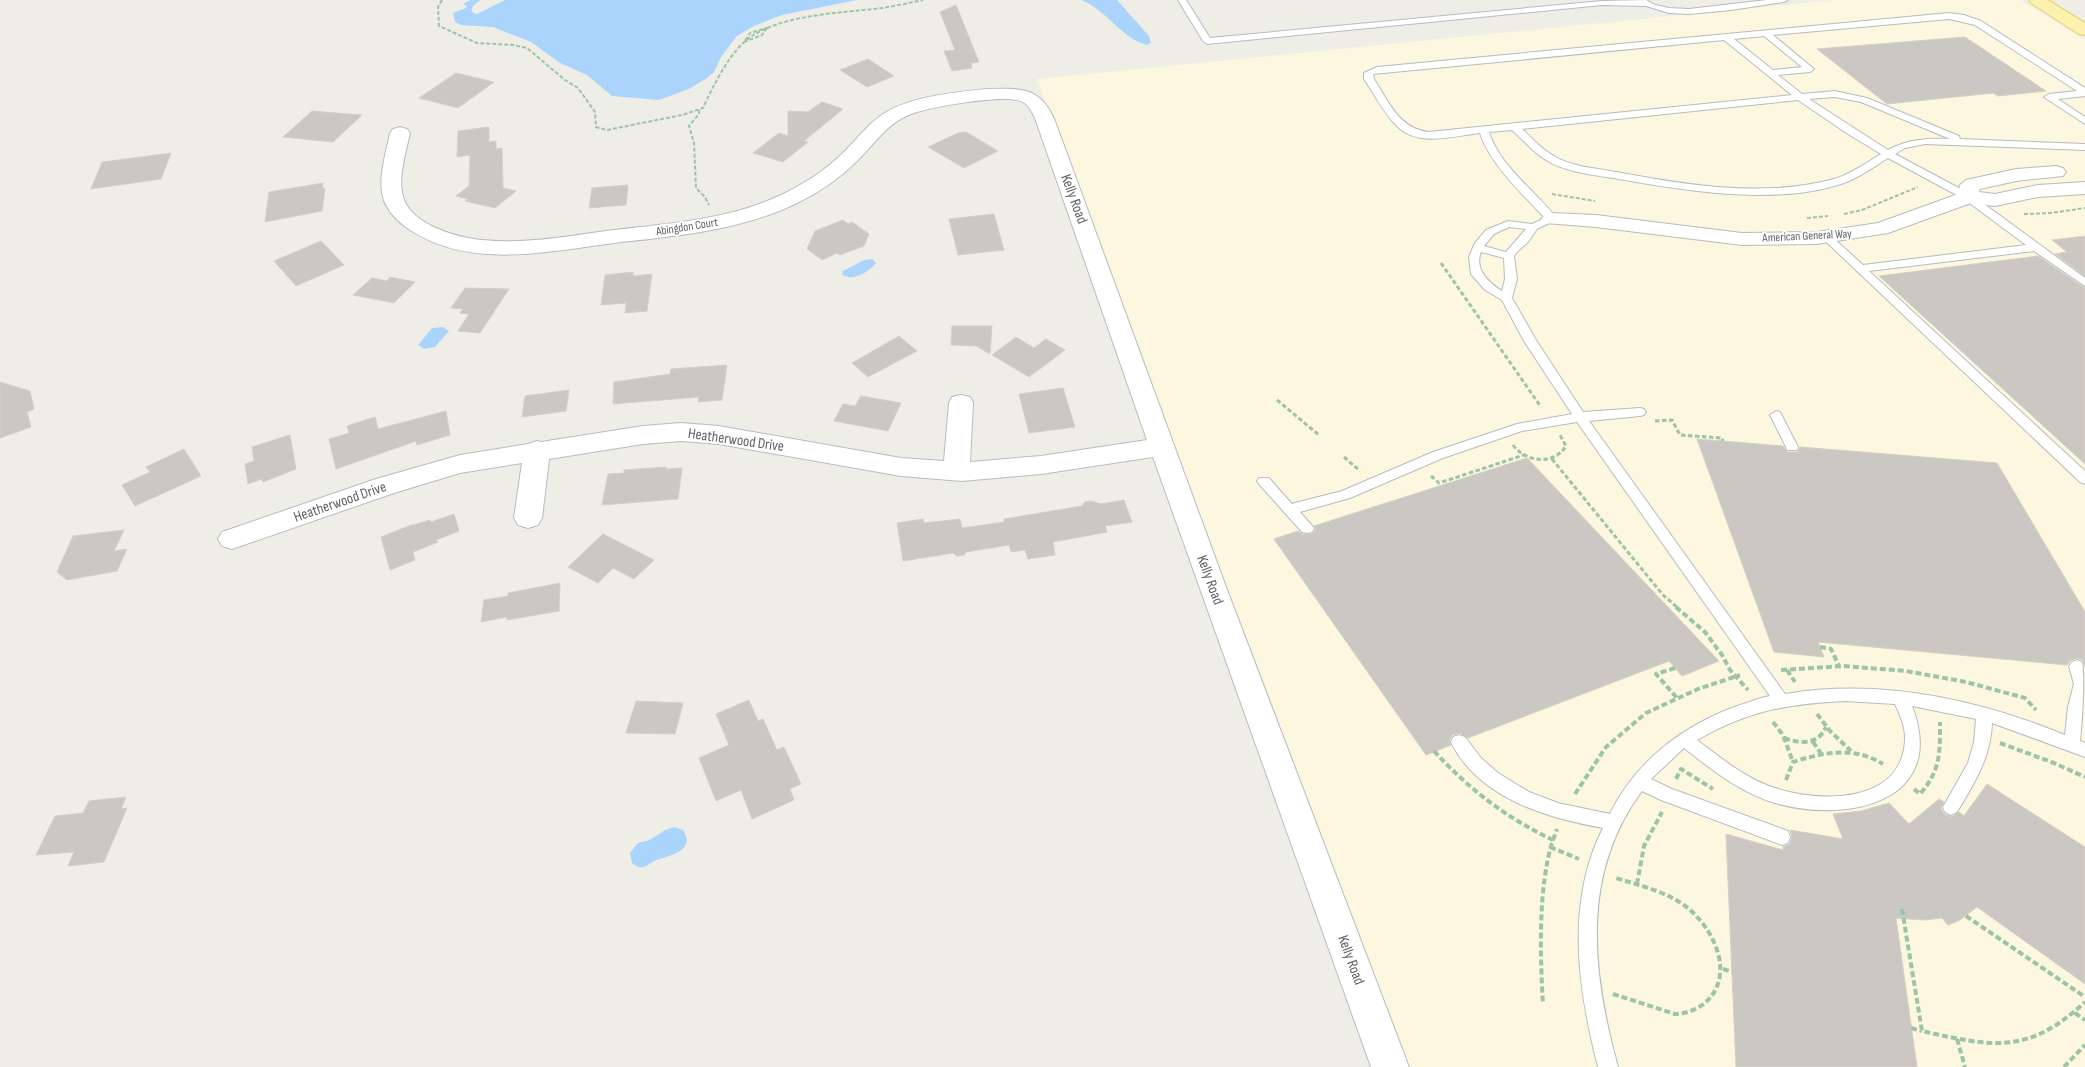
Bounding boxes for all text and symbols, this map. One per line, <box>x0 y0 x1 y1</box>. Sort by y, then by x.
street label: Kelly Road <box>1056 172 1092 226</box>
street label: Abingdon Court <box>654 215 719 239</box>
street label: American General Way <box>1761 226 1852 246</box>
street label: Heatherwood Drive <box>687 424 785 456</box>
street label: Heatherwood Drive <box>291 477 389 527</box>
street label: Kelly Road <box>1192 553 1228 607</box>
street label: Kelly Road <box>1333 933 1369 987</box>

